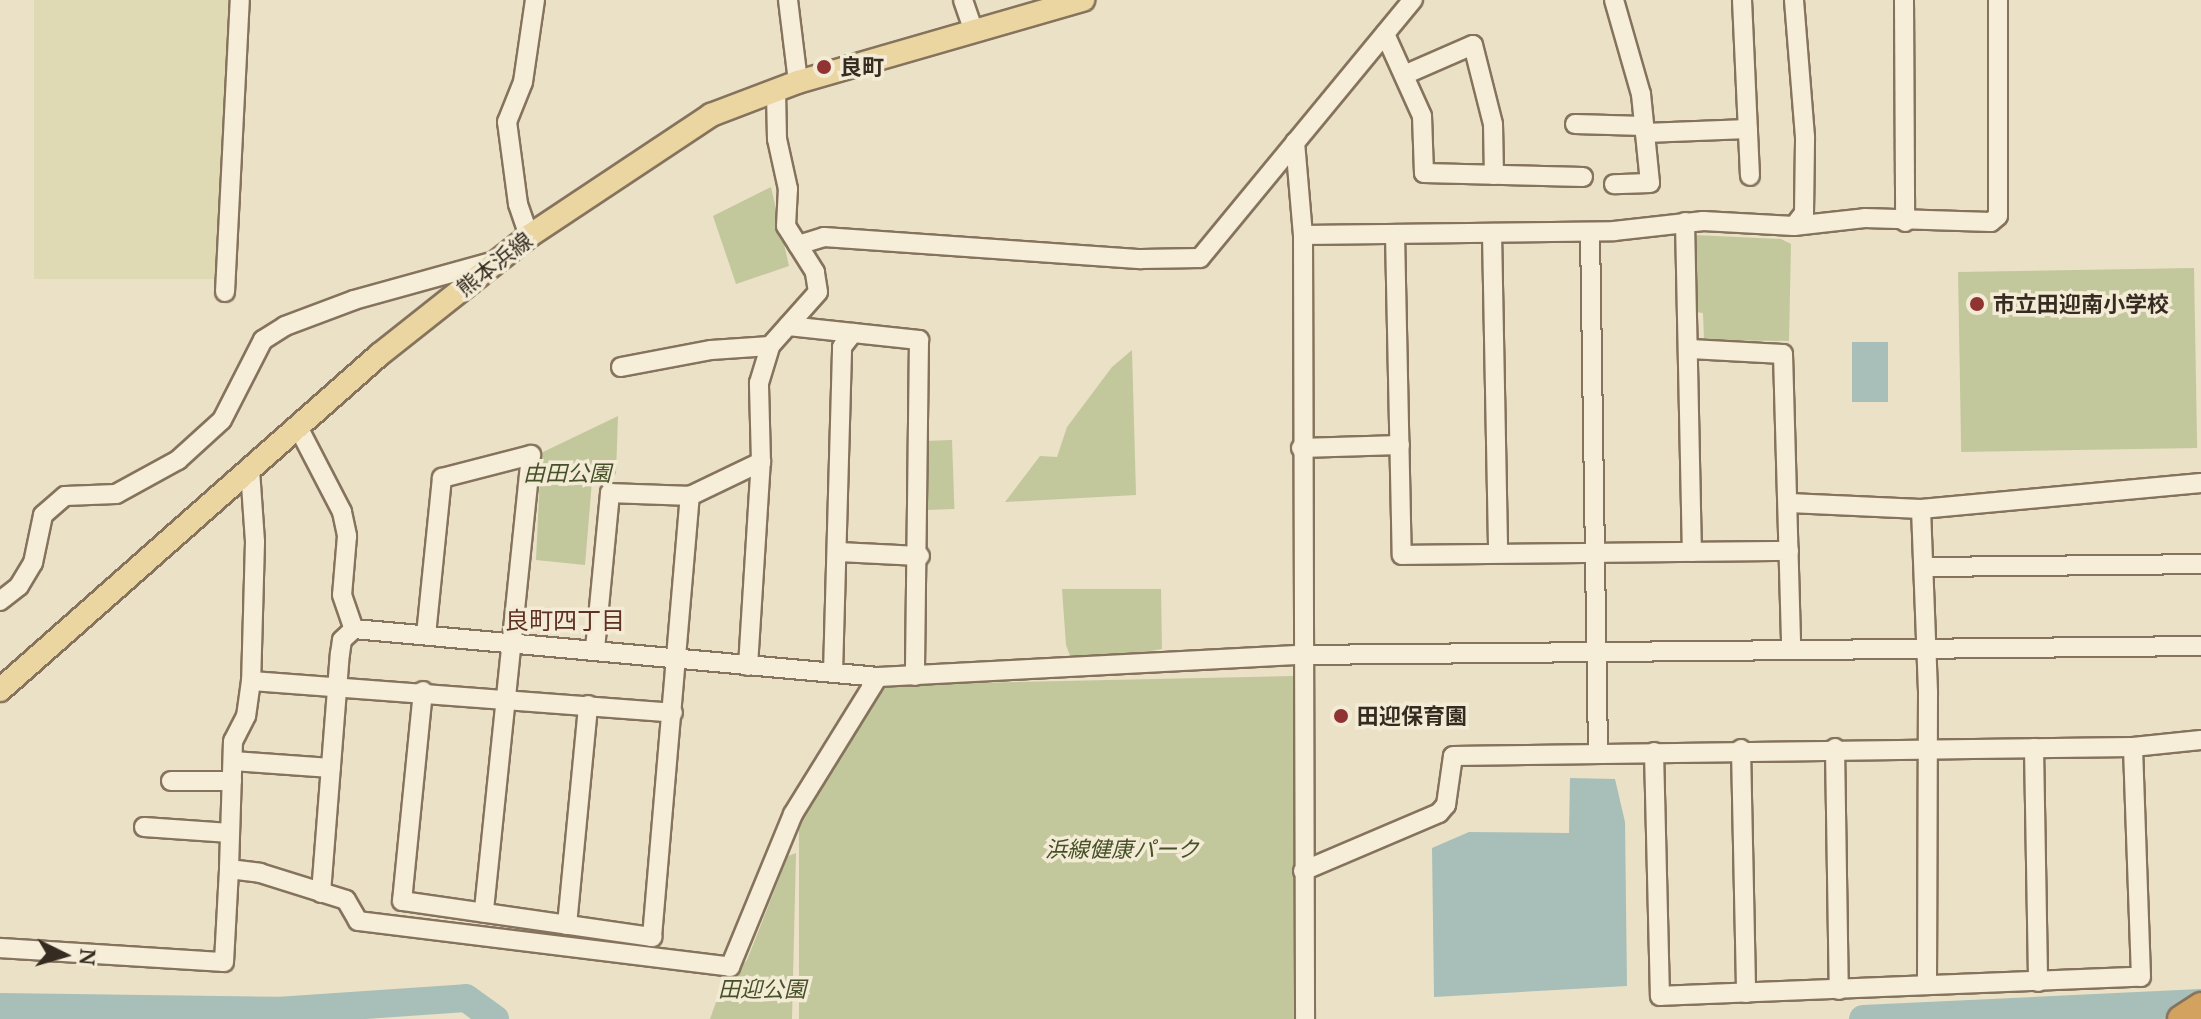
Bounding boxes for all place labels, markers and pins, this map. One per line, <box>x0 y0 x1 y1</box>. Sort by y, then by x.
place label: 良町 <box>840 54 884 80</box>
marker: 良町 <box>815 58 833 76</box>
place label: 市立田迎南小学校 <box>1993 291 2169 317</box>
marker: 市立田迎南小学校 <box>1968 295 1986 313</box>
place label: 田迎保育園 <box>1357 703 1467 729</box>
marker: 田迎保育園 <box>1332 707 1350 725</box>

